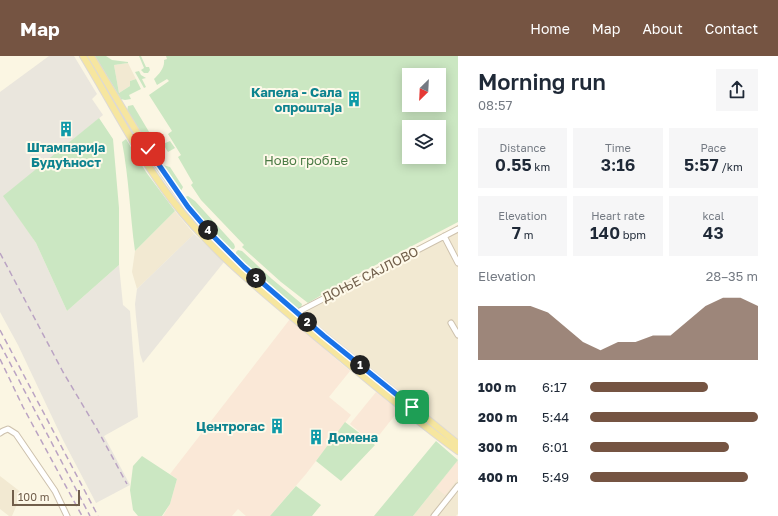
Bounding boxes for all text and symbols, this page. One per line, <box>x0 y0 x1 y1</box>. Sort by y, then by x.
text: Map <box>20 17 60 40</box>
text: Home <box>530 20 570 37</box>
text: Map <box>592 20 620 37</box>
text: About <box>642 20 683 37</box>
text: Contact <box>705 20 758 37</box>
north arrow <box>402 68 446 112</box>
map controls <box>402 68 446 164</box>
text: Morning run <box>478 68 606 95</box>
button: share <box>716 69 758 111</box>
place label: Капела - Сала опроштаја <box>251 84 342 115</box>
building icon: Капела - Сала опроштаја <box>345 90 363 108</box>
text: 08:57 <box>478 97 512 113</box>
building icon: Штампарија Будућност <box>57 120 75 138</box>
button: layers <box>402 120 446 164</box>
pin <box>131 132 165 166</box>
icon: check <box>137 138 159 160</box>
place label: Штампарија Будућност <box>27 139 106 170</box>
text: Distance <box>500 141 546 154</box>
text: Time <box>605 141 631 154</box>
text: Pace <box>700 141 726 154</box>
park label: Ново гробље <box>264 152 348 168</box>
text: 0.55 <box>495 154 532 175</box>
text: 3:16 <box>601 154 635 175</box>
text: 5:57 <box>684 154 719 175</box>
text: km <box>532 160 550 173</box>
text: /km <box>719 160 743 173</box>
text: Elevation <box>498 209 547 222</box>
text: Heart rate <box>591 209 645 222</box>
text: kcal <box>702 209 724 222</box>
pin: 4 <box>198 220 218 240</box>
text: 7 <box>512 222 521 243</box>
text: 140 <box>590 222 620 243</box>
text: 43 <box>703 222 724 243</box>
text: 4 <box>205 223 211 236</box>
text: m <box>521 228 534 241</box>
text: bpm <box>620 228 646 241</box>
street label: ДОЊЕ САЈЛОВО <box>319 243 421 305</box>
pin: 3 <box>246 268 266 288</box>
text: Elevation <box>478 268 536 284</box>
text: 28–35 m <box>706 268 758 284</box>
text: 3 <box>253 271 259 284</box>
pin: 2 <box>297 312 317 332</box>
text: 2 <box>304 315 310 328</box>
pin: 1 <box>350 355 370 375</box>
text: 1 <box>357 358 363 371</box>
text: 100 m <box>478 379 516 395</box>
text: 6:17 <box>542 379 567 395</box>
pin <box>395 390 429 424</box>
icon: arrive <box>401 396 423 418</box>
text: 200 m <box>478 409 517 425</box>
text: 5:44 <box>542 409 569 425</box>
building icon: Центрогас <box>268 417 286 435</box>
place label: Центрогас <box>196 418 266 434</box>
building icon: Домена <box>307 428 325 446</box>
place label: Домена <box>328 429 379 445</box>
text: 300 m <box>478 439 517 455</box>
text: 6:01 <box>542 439 568 455</box>
text: 400 m <box>478 469 518 485</box>
text: 5:49 <box>542 469 569 485</box>
scale bar <box>12 488 80 507</box>
text: 100 m <box>18 490 49 503</box>

